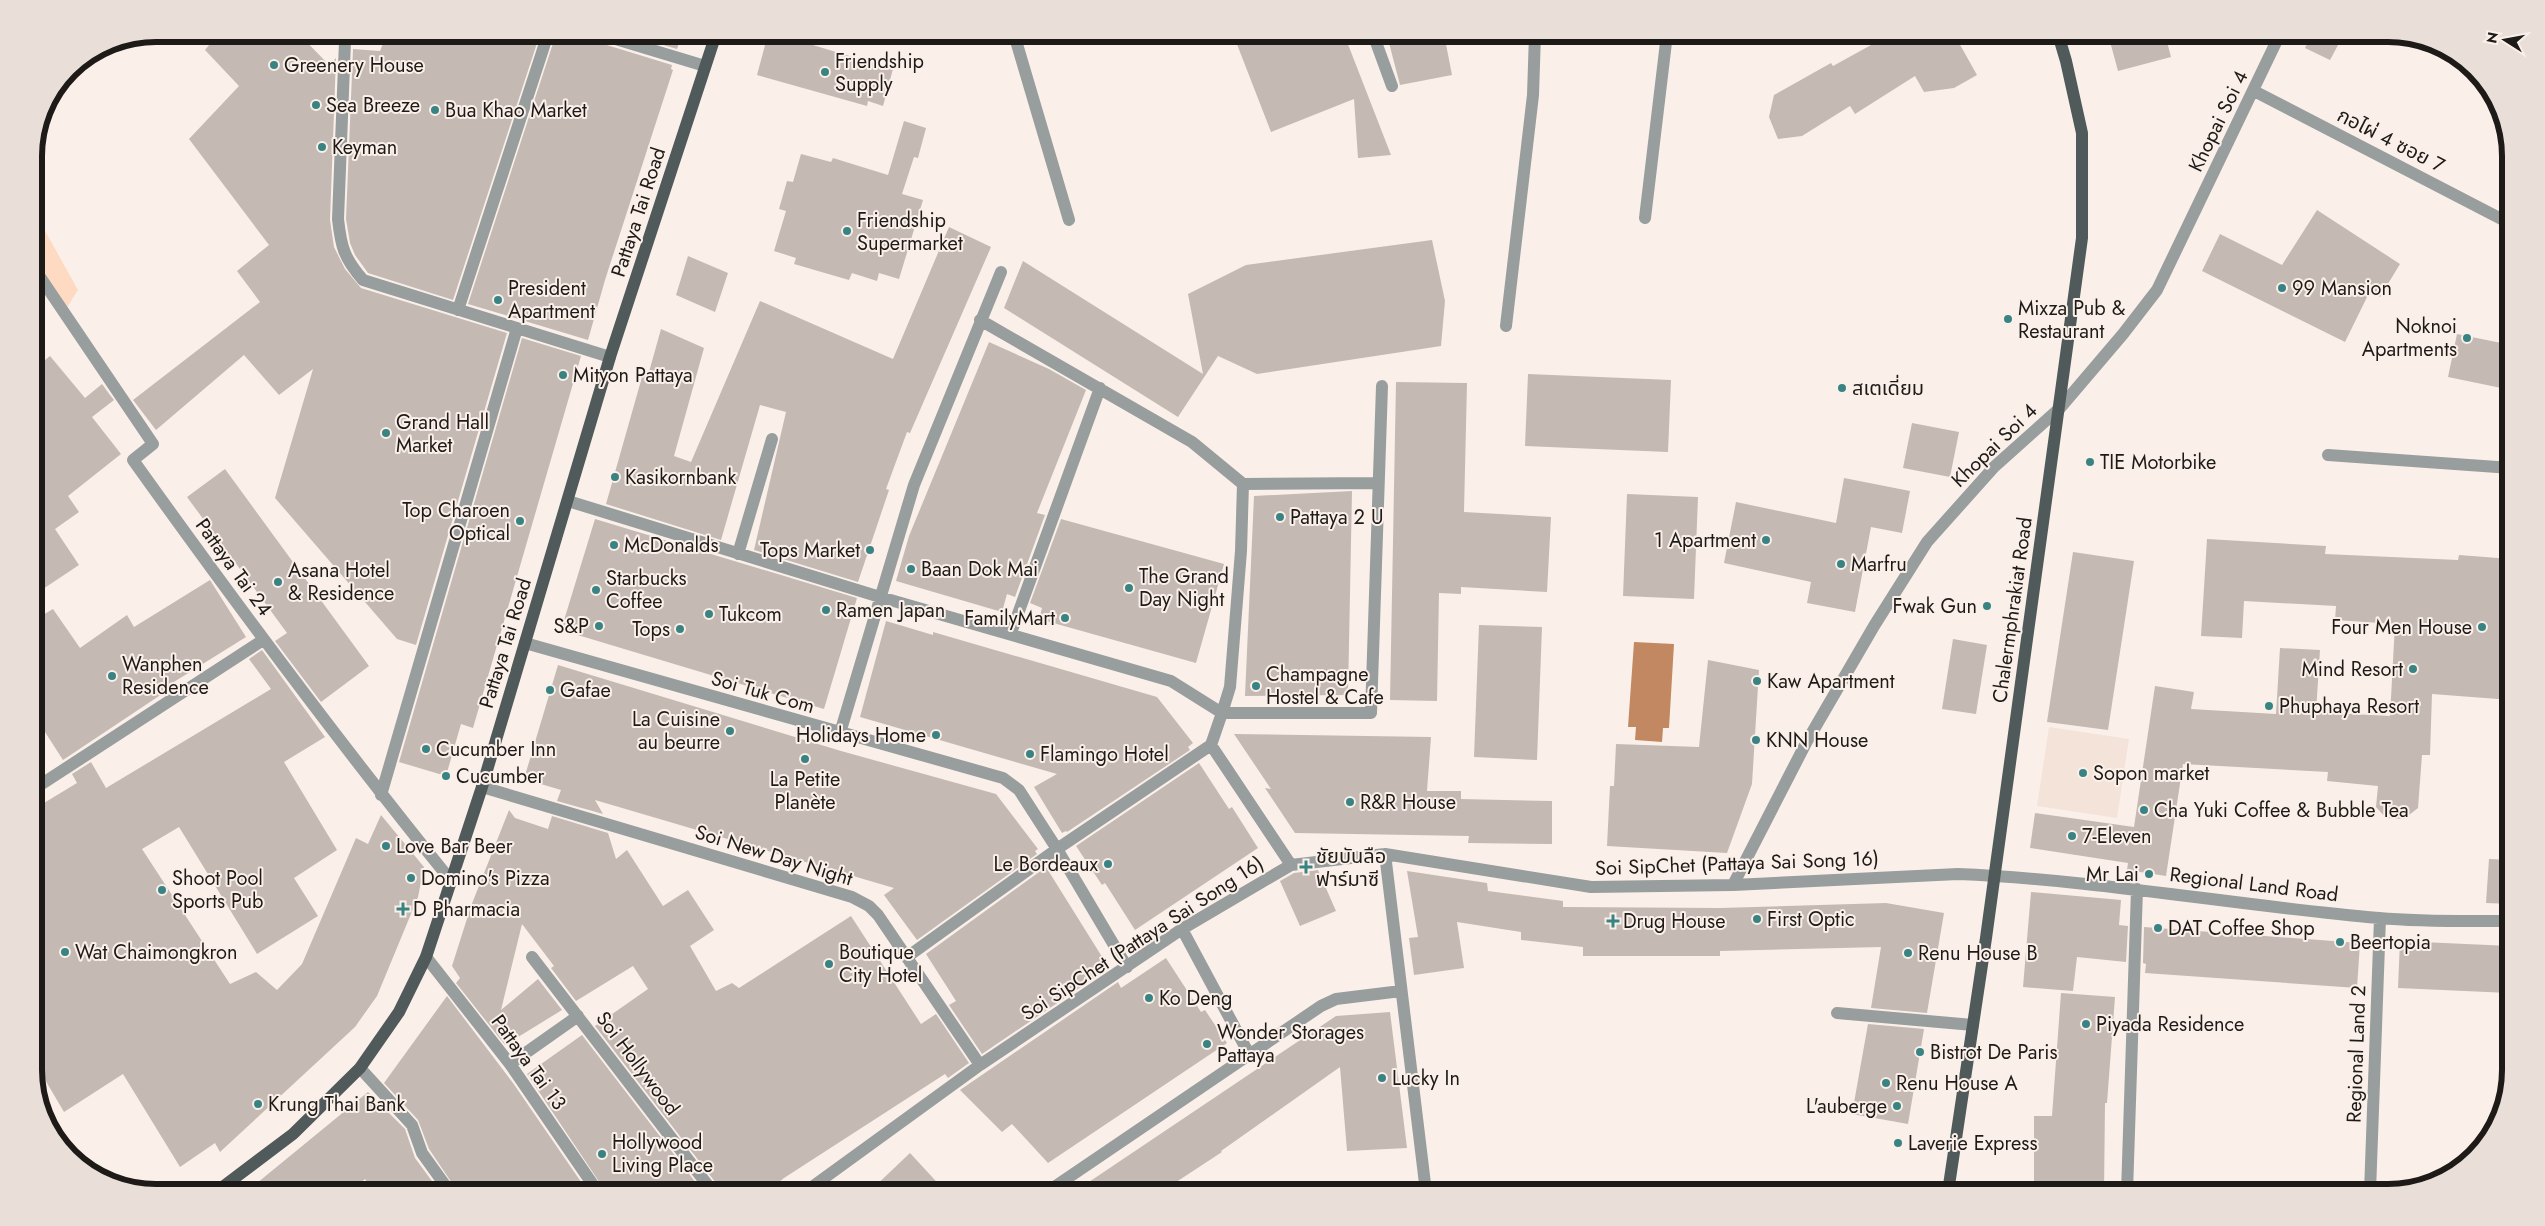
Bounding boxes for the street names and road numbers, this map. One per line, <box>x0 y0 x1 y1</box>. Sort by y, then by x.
street label: Khopai Soi 4 <box>2181 65 2256 177</box>
street label: กอไผ่ 4 ซอย 7 <box>2332 101 2450 180</box>
street label: Pattaya Tai Road <box>604 144 673 281</box>
street label: Khopai Soi 4 <box>1945 397 2044 494</box>
street label: Pattaya Tai 24 <box>188 512 279 622</box>
street label: Chalermphrakiat Road <box>1985 515 2040 705</box>
street label: Pattaya Tai Road <box>472 574 539 712</box>
street label: Soi Tuk Com <box>708 664 818 721</box>
street label: Soi New Day Night <box>691 818 856 893</box>
street label: Soi SipChet (Pattaya Sai Song 16) <box>1595 844 1879 883</box>
street label: Soi SipChet (Pattaya Sai Song 16) <box>1015 849 1269 1028</box>
street label: Regional Land Road <box>2168 860 2340 909</box>
street label: Regional Land 2 <box>2340 985 2373 1123</box>
street label: Soi Hollywood <box>589 1005 686 1121</box>
street label: Pattaya Tai 13 <box>484 1009 573 1116</box>

